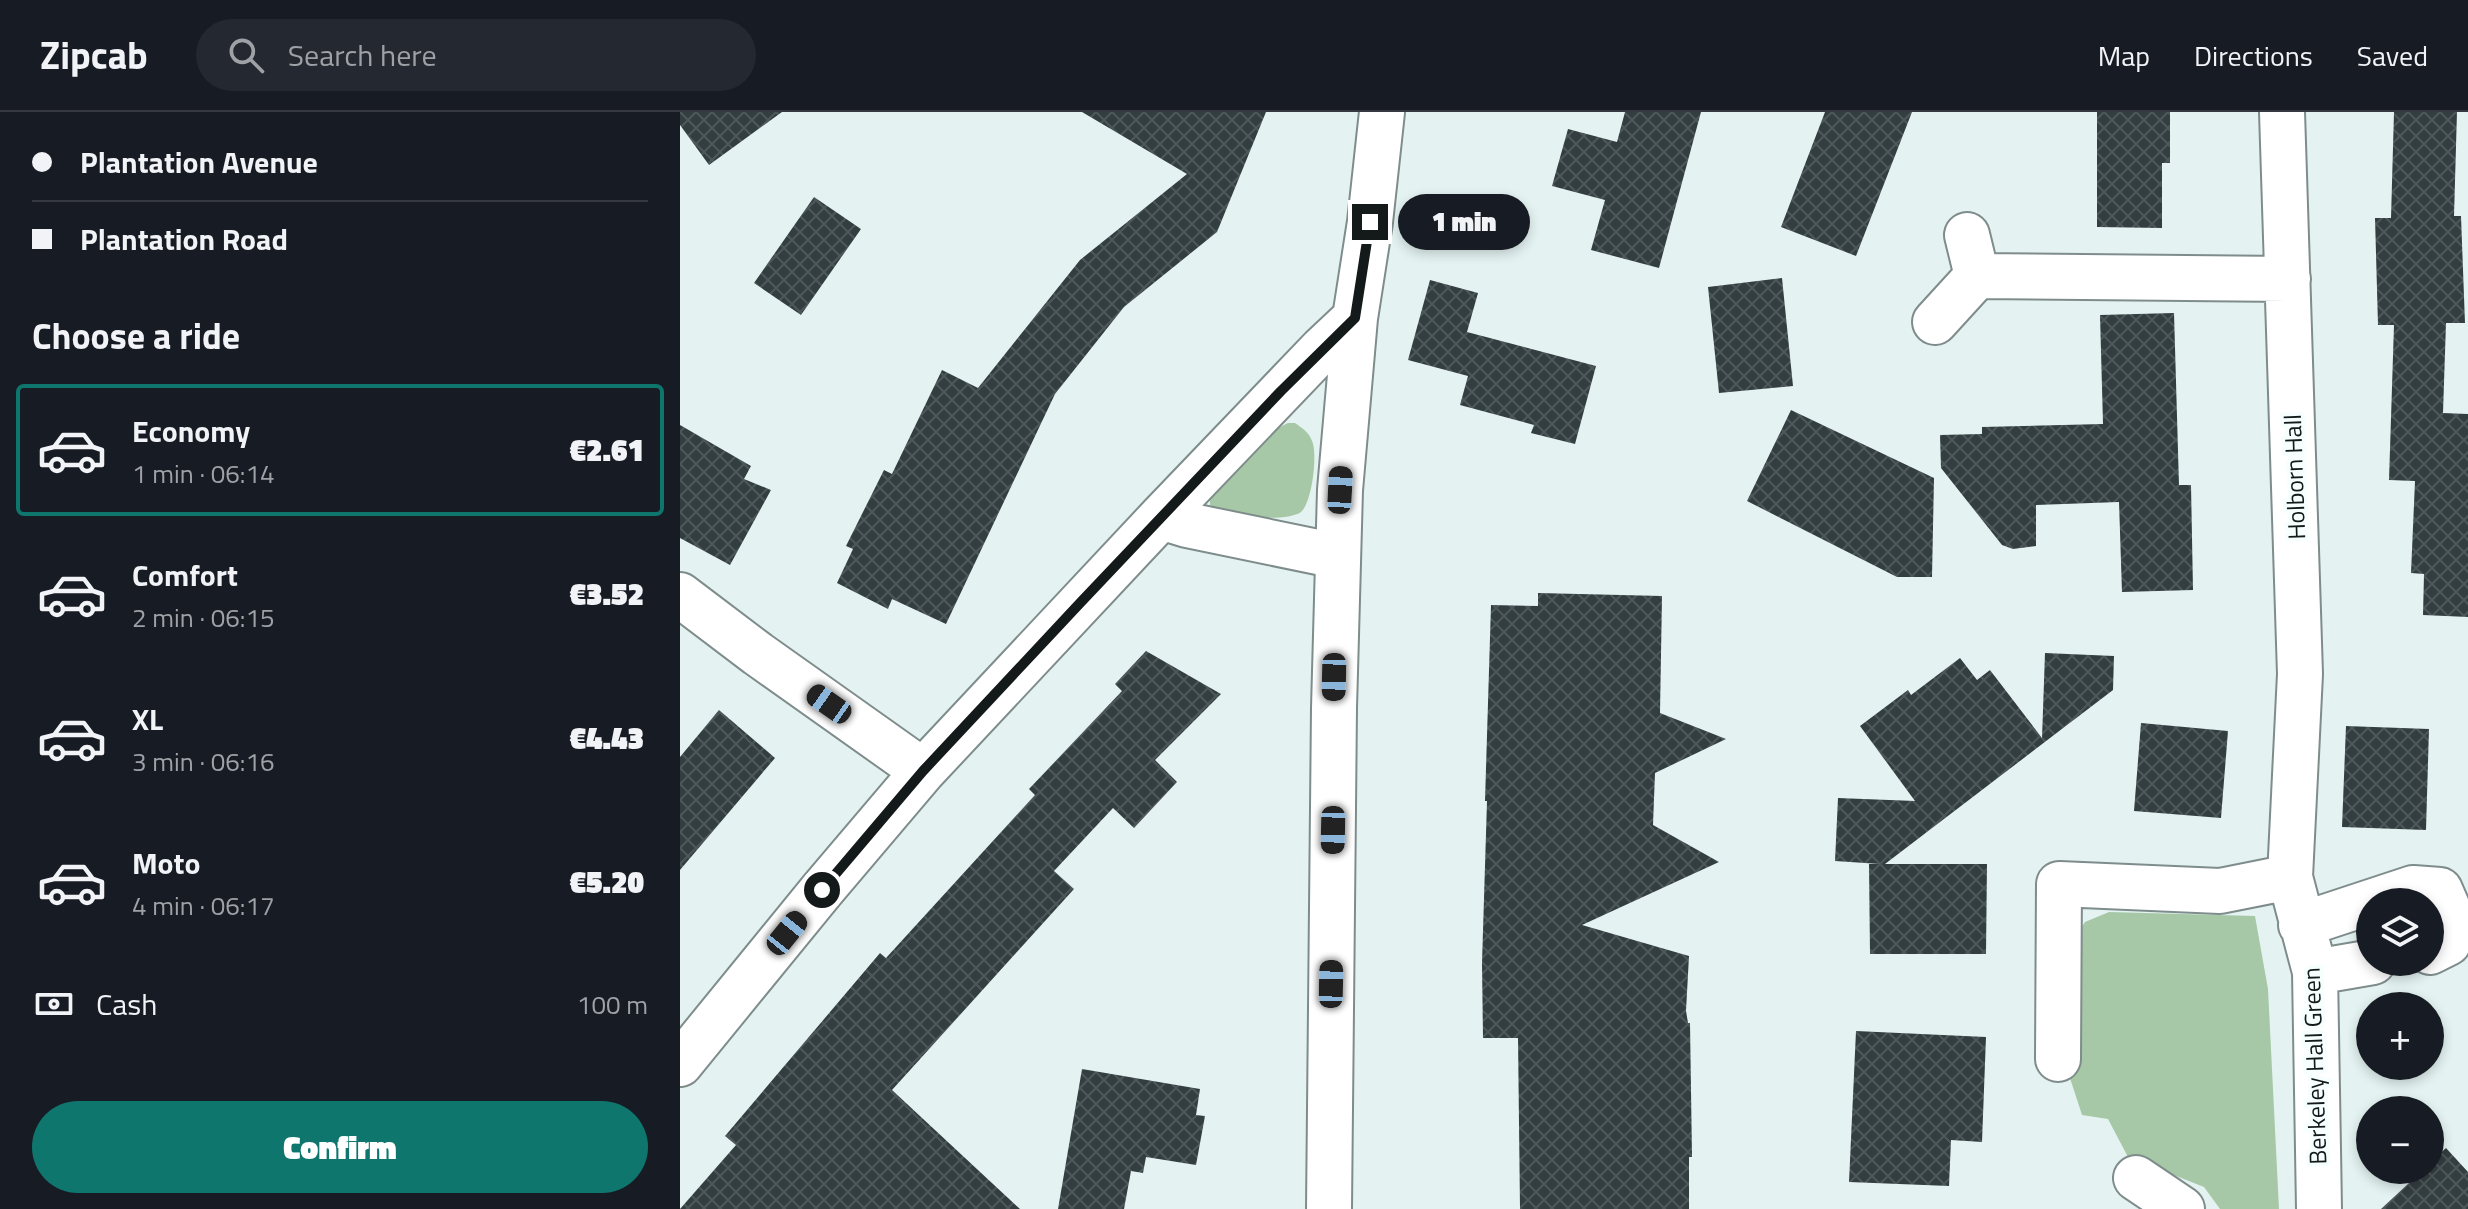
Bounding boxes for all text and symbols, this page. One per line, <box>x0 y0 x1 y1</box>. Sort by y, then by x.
search box <box>196 19 756 91</box>
text: Zipcab <box>40 26 148 84</box>
text: Search here <box>288 32 437 78</box>
icon: search <box>224 33 268 77</box>
text: Map <box>2098 34 2150 77</box>
text: Directions <box>2194 34 2313 77</box>
text: Saved <box>2357 34 2428 77</box>
text: Plantation Avenue <box>80 139 318 185</box>
callout: 1 min <box>1398 194 1530 250</box>
text: 1 min <box>1432 202 1496 241</box>
route end <box>1352 204 1388 240</box>
text: Plantation Road <box>80 216 288 262</box>
text: Choose a ride <box>32 308 240 363</box>
text: Economy <box>132 408 250 454</box>
icon: car <box>36 414 108 486</box>
street label: Holborn Hall <box>2274 414 2314 540</box>
text: €2.61 <box>570 427 644 473</box>
text: 1 min · 06:14 <box>132 454 275 493</box>
car <box>1327 465 1353 515</box>
text: Comfort <box>132 552 238 598</box>
icon: car <box>36 558 108 630</box>
text: €3.52 <box>570 571 644 617</box>
text: 2 min · 06:15 <box>132 598 275 637</box>
car <box>1322 653 1346 701</box>
car <box>802 680 856 728</box>
text: XL <box>132 696 163 742</box>
icon: car <box>36 702 108 774</box>
text: €4.43 <box>570 715 644 761</box>
text: 3 min · 06:16 <box>132 742 275 781</box>
car <box>1321 806 1345 854</box>
text: Moto <box>132 840 200 886</box>
icon: car <box>36 846 108 918</box>
text: €5.20 <box>570 859 644 905</box>
route start <box>804 872 840 908</box>
text: 4 min · 06:17 <box>132 886 275 925</box>
map controls <box>2356 888 2444 1184</box>
button: layers <box>2356 888 2444 976</box>
car <box>763 907 811 959</box>
car <box>1319 960 1343 1008</box>
street label: Berkeley Hall Green <box>2293 967 2335 1165</box>
text: Cash <box>96 981 157 1027</box>
icon: cash <box>32 982 76 1026</box>
text: 100 m <box>577 985 648 1024</box>
button: + <box>2356 992 2444 1080</box>
button: − <box>2356 1096 2444 1184</box>
button: Confirm <box>32 1101 648 1193</box>

